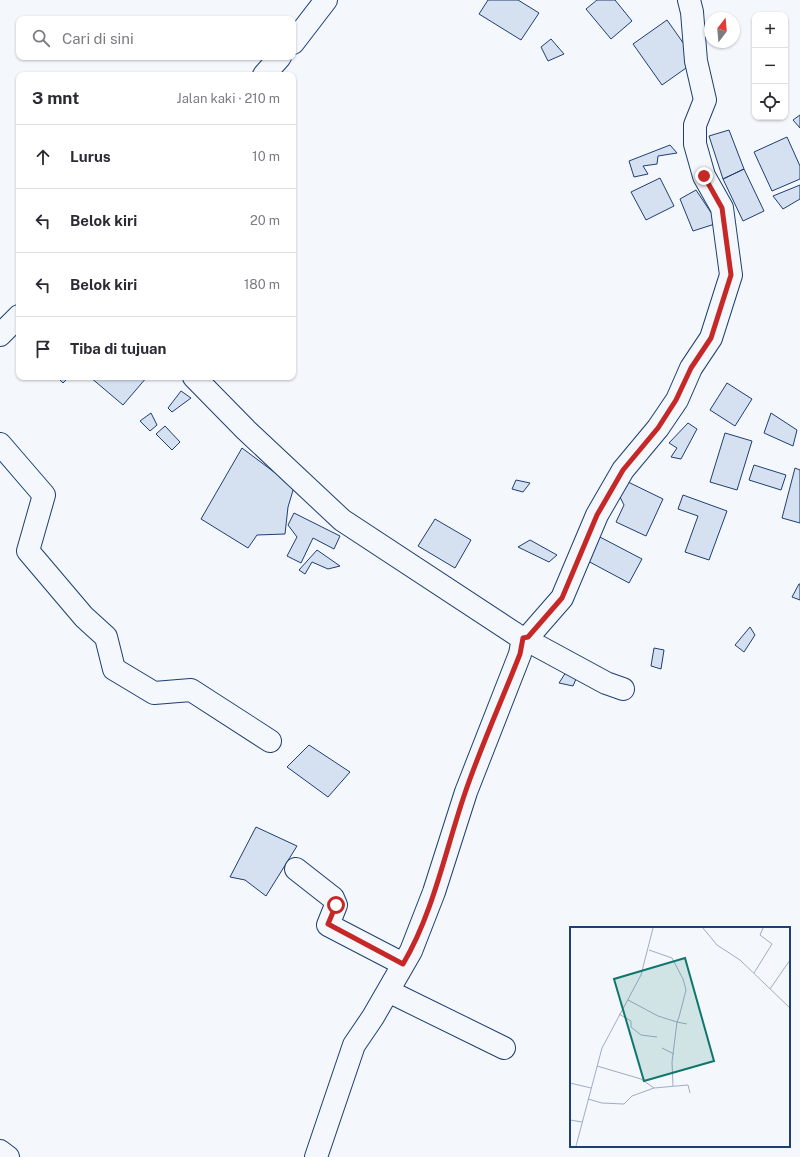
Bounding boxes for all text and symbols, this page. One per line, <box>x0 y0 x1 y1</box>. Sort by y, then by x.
north arrow <box>704 12 740 48</box>
map controls <box>752 12 788 120</box>
button: + <box>752 12 788 48</box>
search box <box>16 16 296 60</box>
icon: search <box>30 27 52 49</box>
text: Cari di sini <box>62 30 134 47</box>
button: − <box>752 48 788 84</box>
button: locate <box>752 84 788 120</box>
text: 3 mnt <box>32 88 79 108</box>
text: Jalan kaki · 210 m <box>177 91 280 106</box>
icon: ahead <box>32 146 54 168</box>
text: Lurus <box>70 148 111 165</box>
text: 10 m <box>252 149 280 164</box>
route end <box>695 167 713 185</box>
icon: left <box>32 210 54 232</box>
text: Belok kiri <box>70 212 137 229</box>
text: 20 m <box>250 213 280 228</box>
icon: left <box>32 274 54 296</box>
text: Belok kiri <box>70 276 137 293</box>
text: 180 m <box>244 277 280 292</box>
icon: arrive <box>32 338 54 360</box>
text: Tiba di tujuan <box>70 340 166 357</box>
route start <box>327 896 345 914</box>
inset map <box>570 927 790 1147</box>

